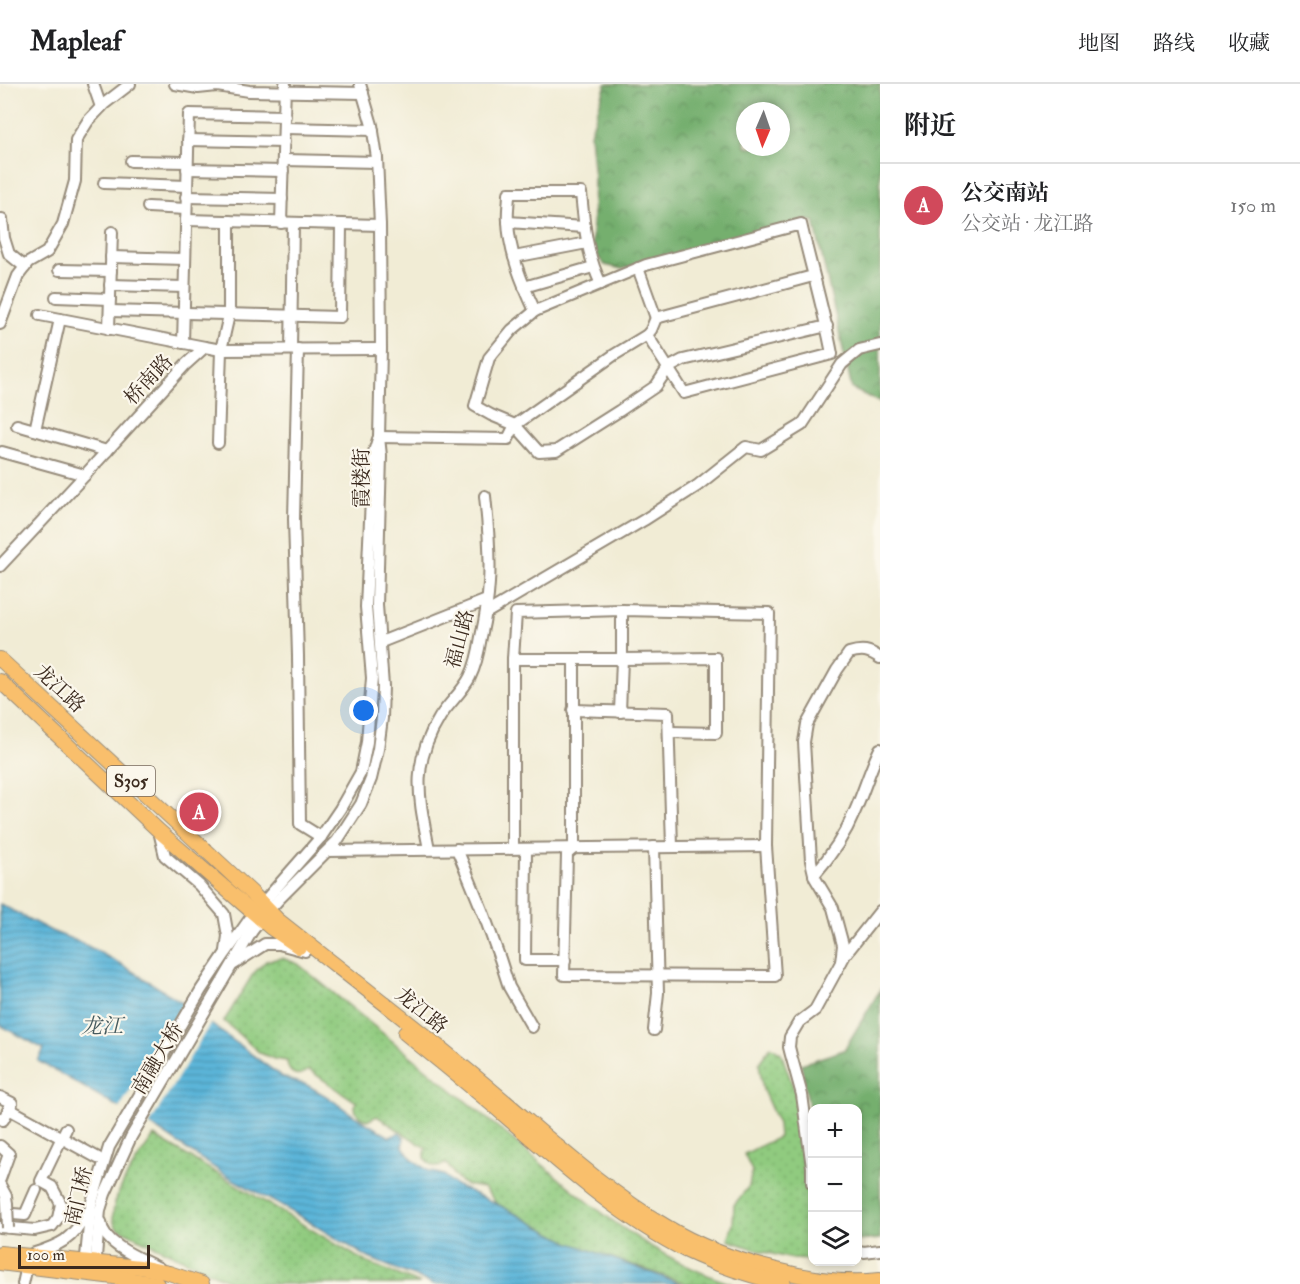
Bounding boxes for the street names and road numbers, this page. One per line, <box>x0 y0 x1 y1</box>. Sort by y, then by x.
street label: 桥南路 <box>119 349 178 410</box>
street label: 霞楼街 <box>349 448 374 508</box>
street label: 福山路 <box>440 607 479 671</box>
street label: 龙江路 <box>29 659 90 718</box>
road number: S305 <box>107 766 155 796</box>
street label: 龙江路 <box>391 982 453 1039</box>
street label: 南融大桥 <box>126 1018 189 1099</box>
street label: 南门桥 <box>60 1164 97 1228</box>

